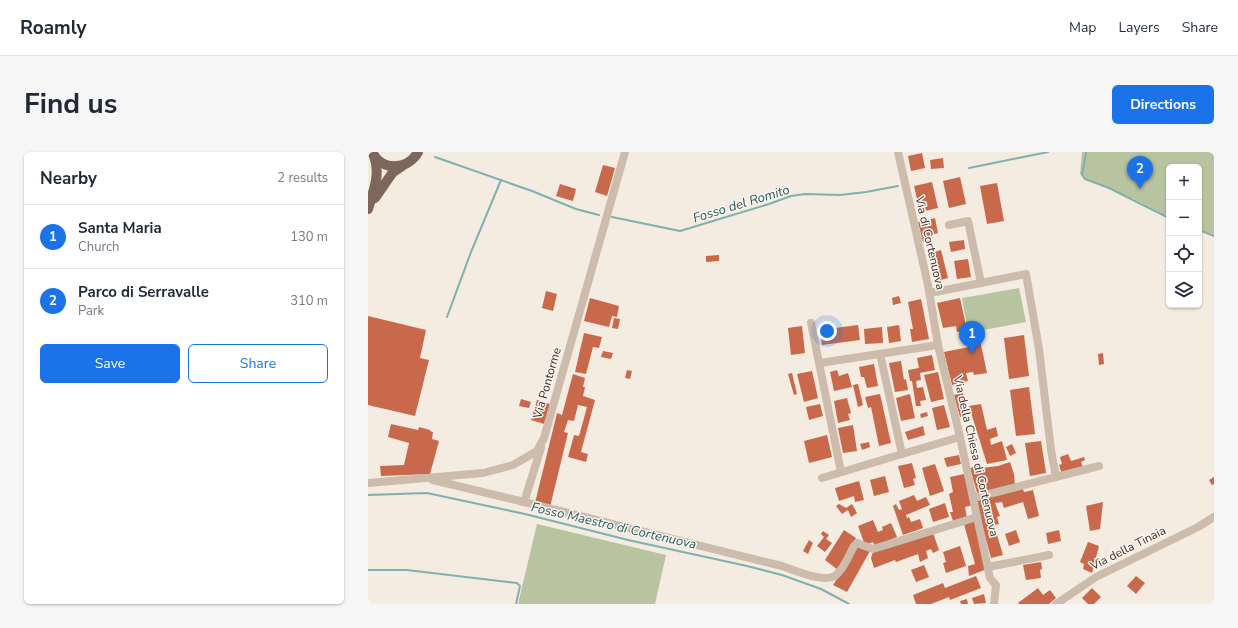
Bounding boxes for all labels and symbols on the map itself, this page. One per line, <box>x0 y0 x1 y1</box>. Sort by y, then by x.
pin: 2 <box>1127 156 1153 189</box>
water label: Fosso del Romito <box>691 181 792 227</box>
street label: Via di Cortenuova <box>911 194 949 291</box>
your location <box>817 321 837 341</box>
pin: 1 <box>959 321 985 354</box>
street label: Via Pontorme <box>529 346 565 421</box>
street label: Via della Chiesa di Cortenuova <box>949 373 1002 538</box>
water label: Fosso Maestro di Cortenuova <box>529 498 698 554</box>
street label: Via della Tinaia <box>1087 522 1169 574</box>

